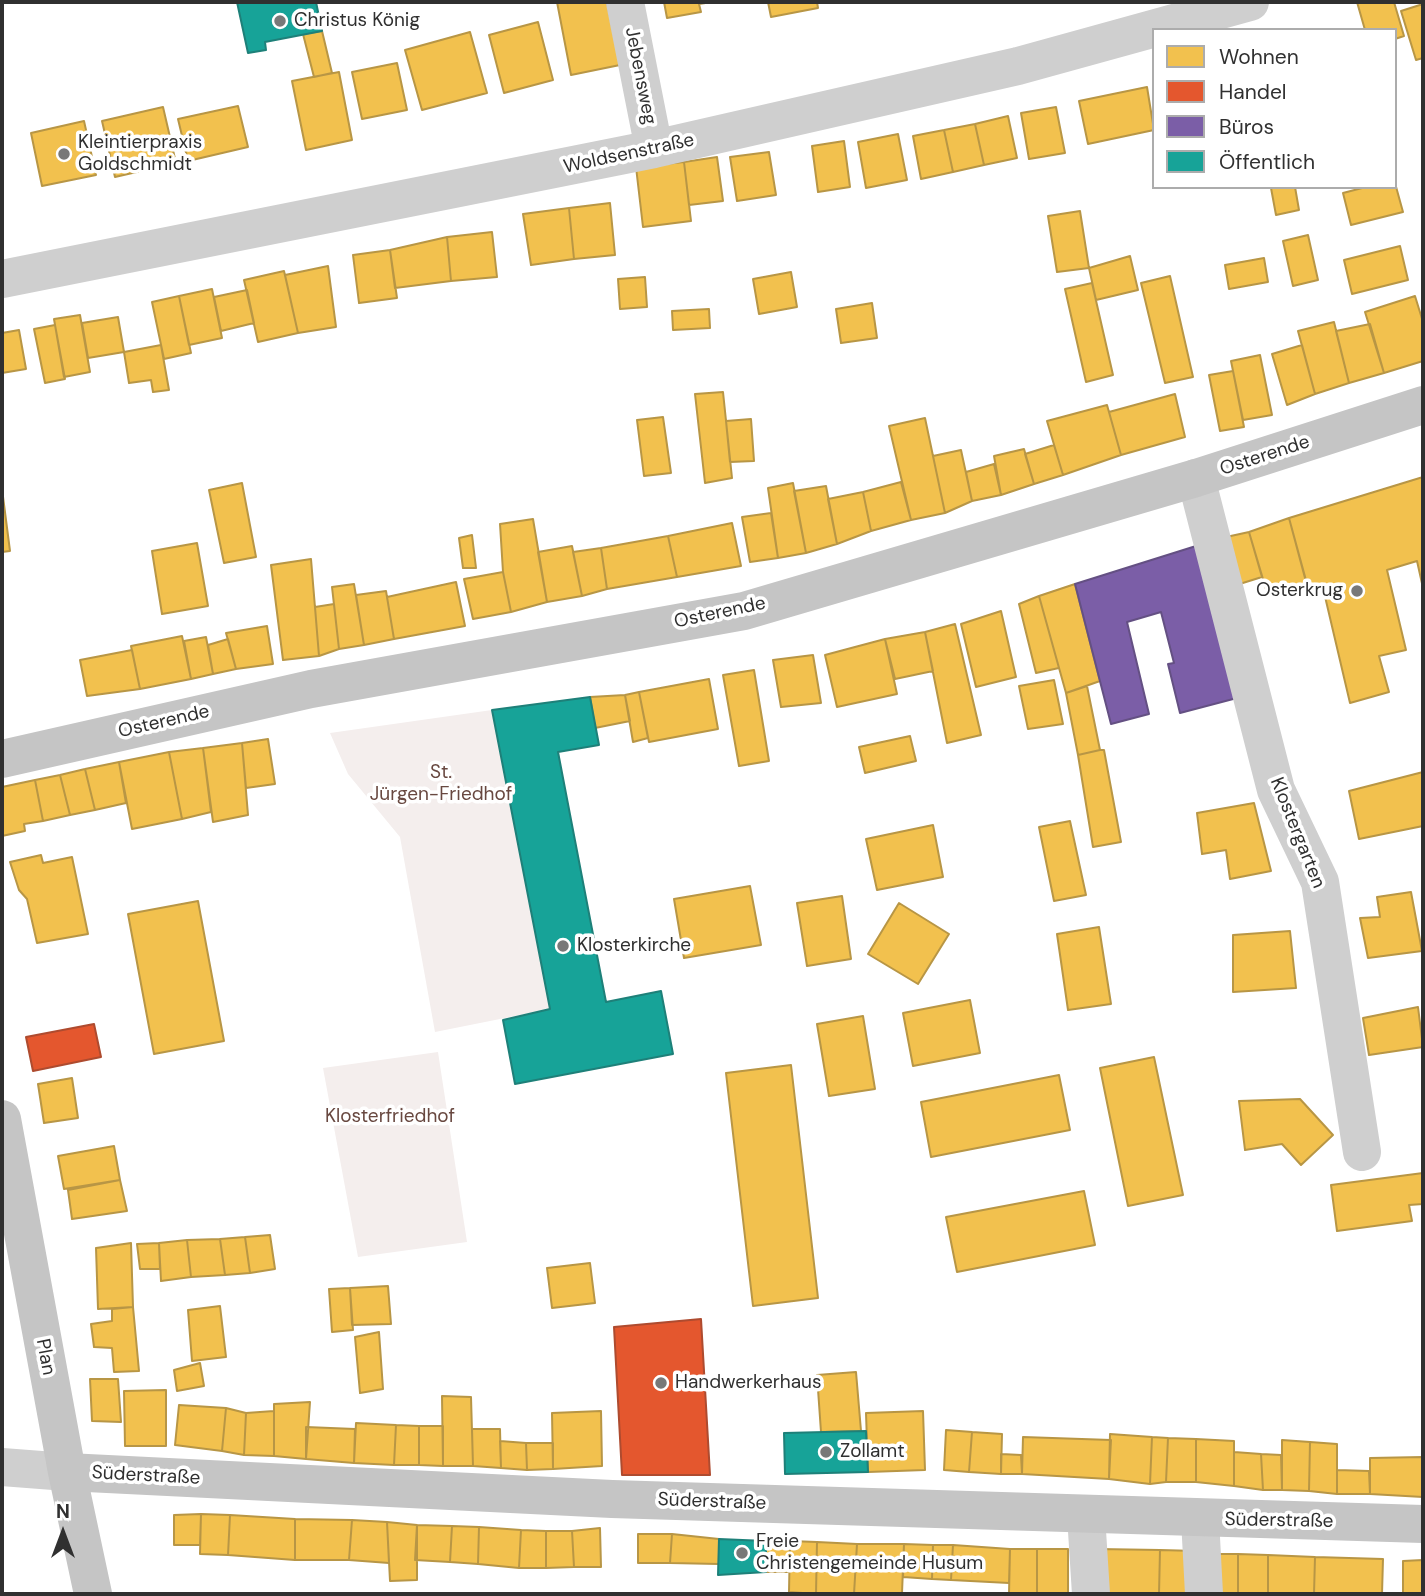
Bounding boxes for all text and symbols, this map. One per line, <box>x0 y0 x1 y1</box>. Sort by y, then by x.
place label: Christus König <box>294 10 420 32</box>
marker: Christus König <box>272 13 288 29</box>
street label: Jebensweg <box>619 25 661 127</box>
legend <box>1152 28 1397 189</box>
text: Wohnen <box>1219 43 1299 71</box>
text: Handel <box>1219 78 1287 106</box>
text: Büros <box>1219 113 1274 141</box>
street label: Woldsenstraße <box>562 129 696 179</box>
place label: Kleintierpraxis Goldschmidt <box>78 132 202 176</box>
marker: Kleintierpraxis Goldschmidt <box>56 146 72 162</box>
text: Öffentlich <box>1219 148 1315 176</box>
street label: Osterende <box>1217 431 1313 481</box>
place label: Osterkrug <box>1256 580 1343 602</box>
marker: Osterkrug <box>1349 583 1365 599</box>
street label: Osterende <box>672 592 768 634</box>
street label: Osterende <box>116 700 212 744</box>
park label: St. Jürgen-Friedhof <box>370 762 512 806</box>
street label: Klostergarten <box>1264 774 1330 892</box>
place label: Klosterkirche <box>577 935 691 957</box>
marker: Klosterkirche <box>555 938 571 954</box>
park label: Klosterfriedhof <box>325 1106 455 1128</box>
street label: Plan <box>30 1337 60 1377</box>
place label: Handwerkerhaus <box>675 1372 821 1394</box>
marker: Handwerkerhaus <box>653 1375 669 1391</box>
place label: Zollamt <box>840 1441 905 1463</box>
marker: Zollamt <box>818 1444 834 1460</box>
street label: Süderstraße <box>91 1462 201 1490</box>
street label: Süderstraße <box>657 1489 767 1515</box>
north arrow <box>28 1498 98 1568</box>
text: N <box>56 1499 70 1524</box>
street label: Süderstraße <box>1224 1509 1334 1533</box>
place label: Freie Christengemeinde Husum <box>756 1531 983 1575</box>
marker: Freie Christengemeinde Husum <box>734 1545 750 1561</box>

